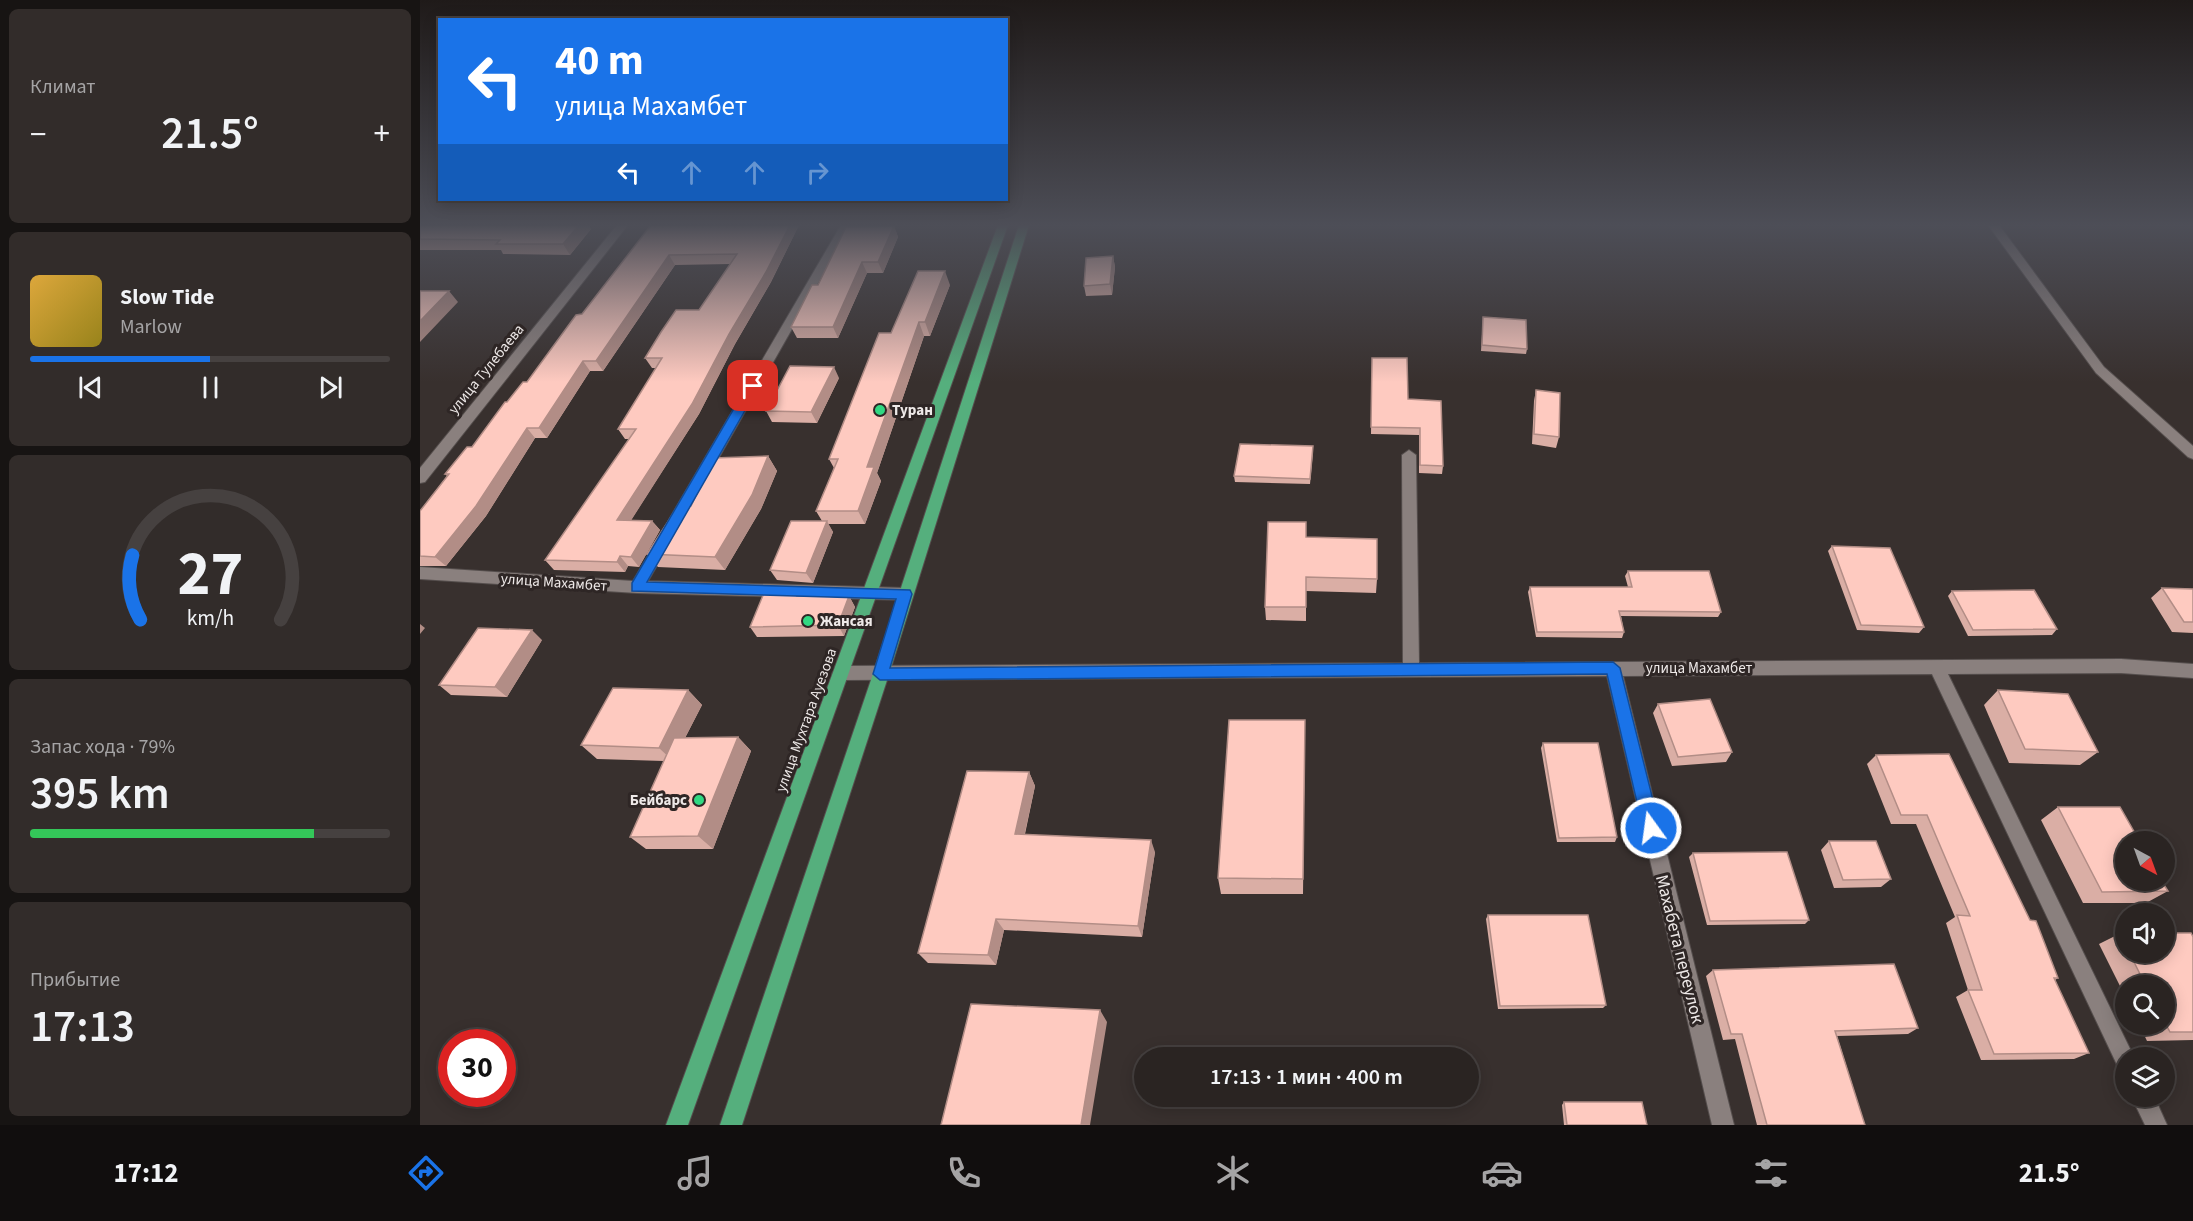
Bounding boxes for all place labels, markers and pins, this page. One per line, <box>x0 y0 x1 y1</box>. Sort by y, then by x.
pin <box>727 360 778 411</box>
place label: Туран <box>892 400 933 421</box>
marker: Туран <box>873 403 887 417</box>
place label: Жансая <box>820 611 873 632</box>
marker: Жансая <box>801 614 815 628</box>
place label: Бейбарс <box>630 790 687 811</box>
marker: Бейбарс <box>692 793 706 807</box>

